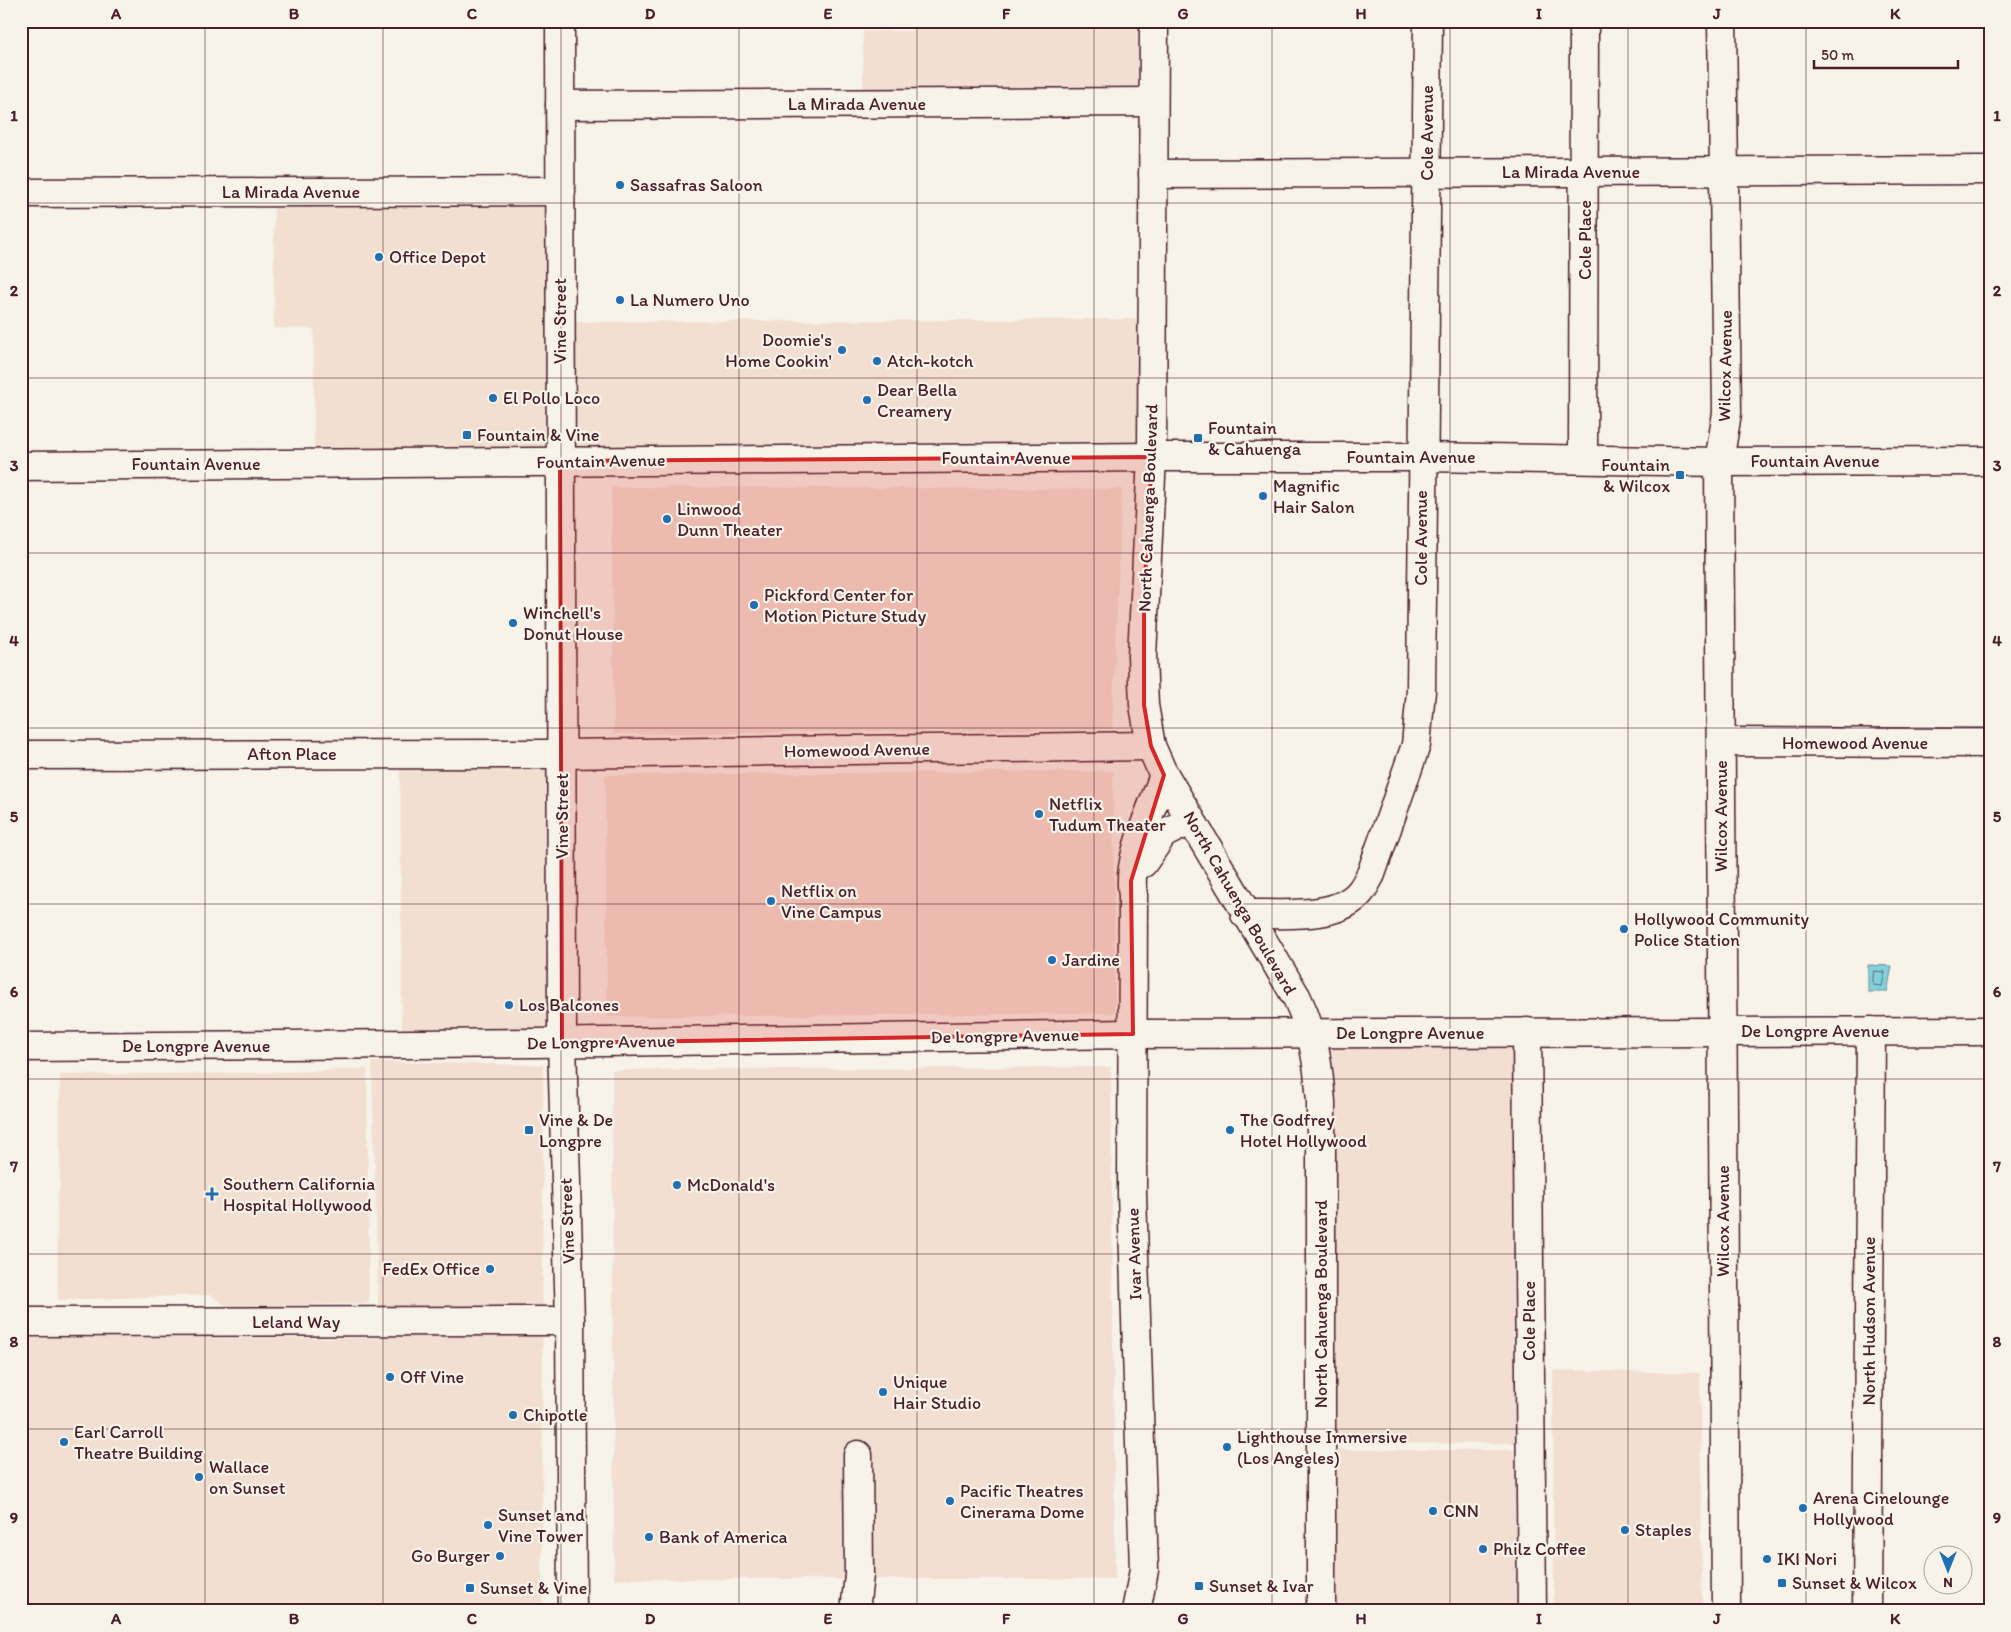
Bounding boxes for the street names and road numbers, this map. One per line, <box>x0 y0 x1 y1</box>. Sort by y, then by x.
street label: Cole Avenue <box>1416 85 1438 181</box>
street label: La Mirada Avenue <box>788 93 926 115</box>
street label: La Mirada Avenue <box>1502 161 1640 183</box>
street label: La Mirada Avenue <box>222 181 360 203</box>
street label: Cole Place <box>1574 200 1596 280</box>
street label: Vine Street <box>549 278 571 364</box>
street label: Wilcox Avenue <box>1713 310 1737 422</box>
street label: North Cahuenga Boulevard <box>1133 403 1163 613</box>
street label: Fountain Avenue <box>1346 446 1476 468</box>
street label: Fountain Avenue <box>941 447 1071 469</box>
street label: Fountain Avenue <box>536 449 666 473</box>
street label: Fountain Avenue <box>1750 450 1880 472</box>
street label: Fountain Avenue <box>131 453 261 475</box>
street label: Cole Avenue <box>1410 490 1432 586</box>
street label: Homewood Avenue <box>1782 732 1928 754</box>
street label: Homewood Avenue <box>784 738 930 762</box>
street label: Afton Place <box>247 743 337 765</box>
street label: Wilcox Avenue <box>1710 760 1732 872</box>
street label: Vine Street <box>551 773 573 859</box>
street label: North Cahuenga Boulevard <box>1178 807 1302 999</box>
street label: De Longpre Avenue <box>1741 1020 1889 1042</box>
street label: De Longpre Avenue <box>1336 1022 1484 1044</box>
street label: De Longpre Avenue <box>930 1024 1080 1048</box>
street label: De Longpre Avenue <box>526 1030 676 1054</box>
street label: De Longpre Avenue <box>122 1035 270 1057</box>
street label: Wilcox Avenue <box>1712 1165 1734 1277</box>
street label: Vine Street <box>554 1177 579 1264</box>
street label: North Cahuenga Boulevard <box>1310 1200 1332 1408</box>
street label: Ivar Avenue <box>1121 1207 1147 1301</box>
street label: North Hudson Avenue <box>1858 1237 1880 1405</box>
street label: Cole Place <box>1518 1281 1540 1361</box>
street label: Leland Way <box>252 1311 341 1333</box>

